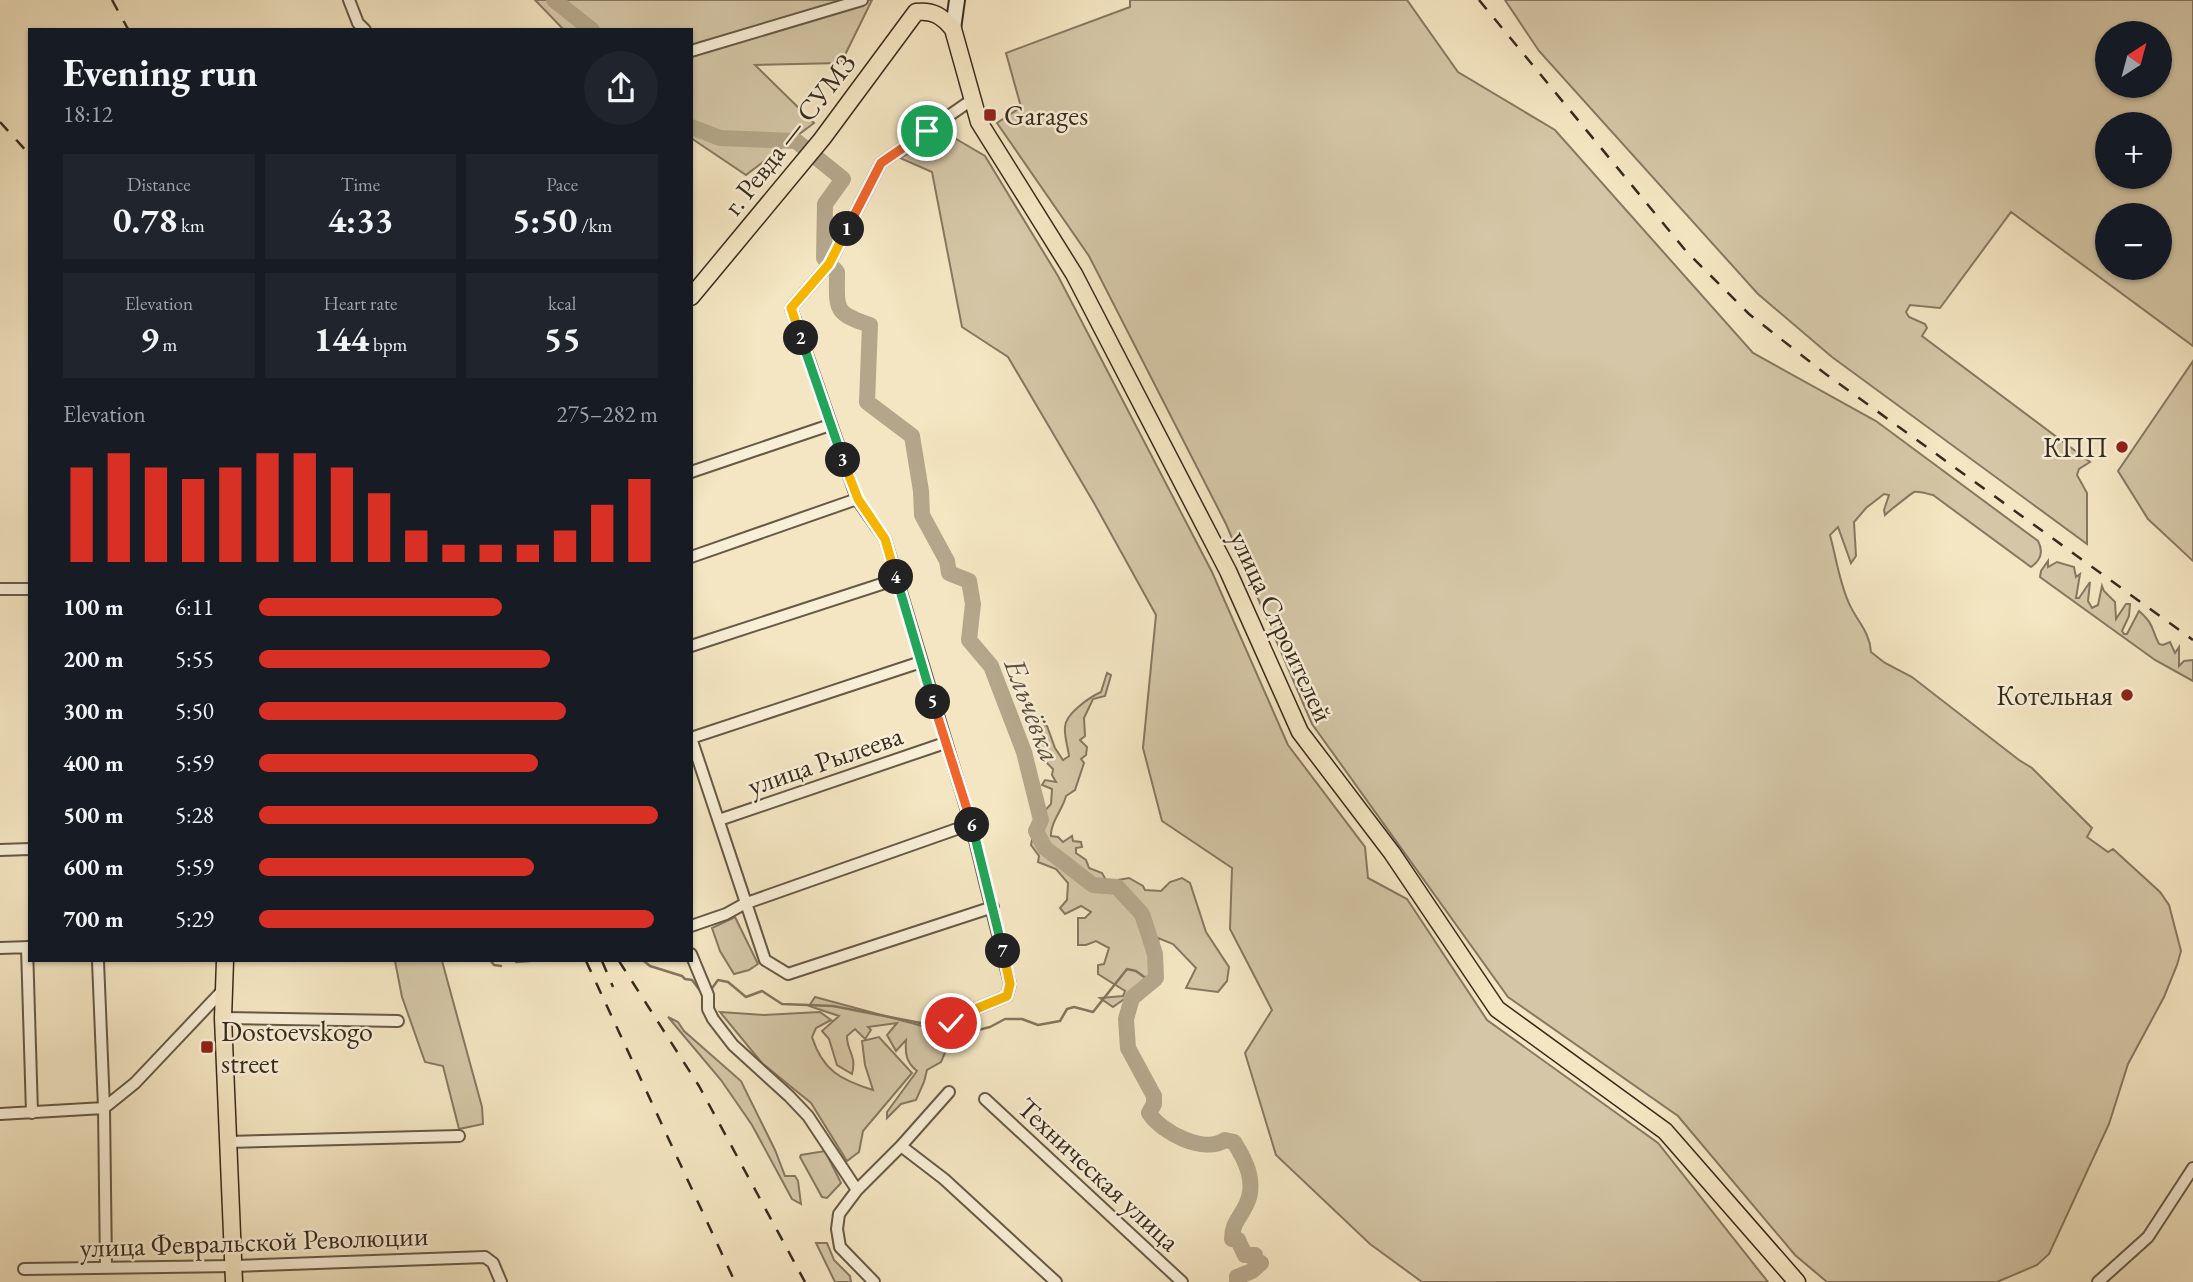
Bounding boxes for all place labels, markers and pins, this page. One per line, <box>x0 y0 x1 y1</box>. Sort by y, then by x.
place label: Garages <box>1004 97 1088 133</box>
pin <box>897 101 957 161</box>
marker: Garages <box>982 107 998 123</box>
pin: 1 <box>830 212 864 246</box>
pin: 2 <box>784 320 818 356</box>
place label: КПП <box>2043 429 2108 465</box>
marker: КПП <box>2114 439 2130 455</box>
pin: 3 <box>826 442 860 477</box>
pin: 4 <box>878 560 914 594</box>
place label: Котельная <box>1996 677 2113 713</box>
pin: 5 <box>916 684 950 720</box>
marker: Котельная <box>2119 687 2135 703</box>
pin: 6 <box>954 808 990 842</box>
pin: 7 <box>986 934 1020 968</box>
pin <box>921 993 981 1053</box>
place label: Dostoevskogo street <box>221 1013 373 1081</box>
marker: Dostoevskogo street <box>199 1039 215 1055</box>

